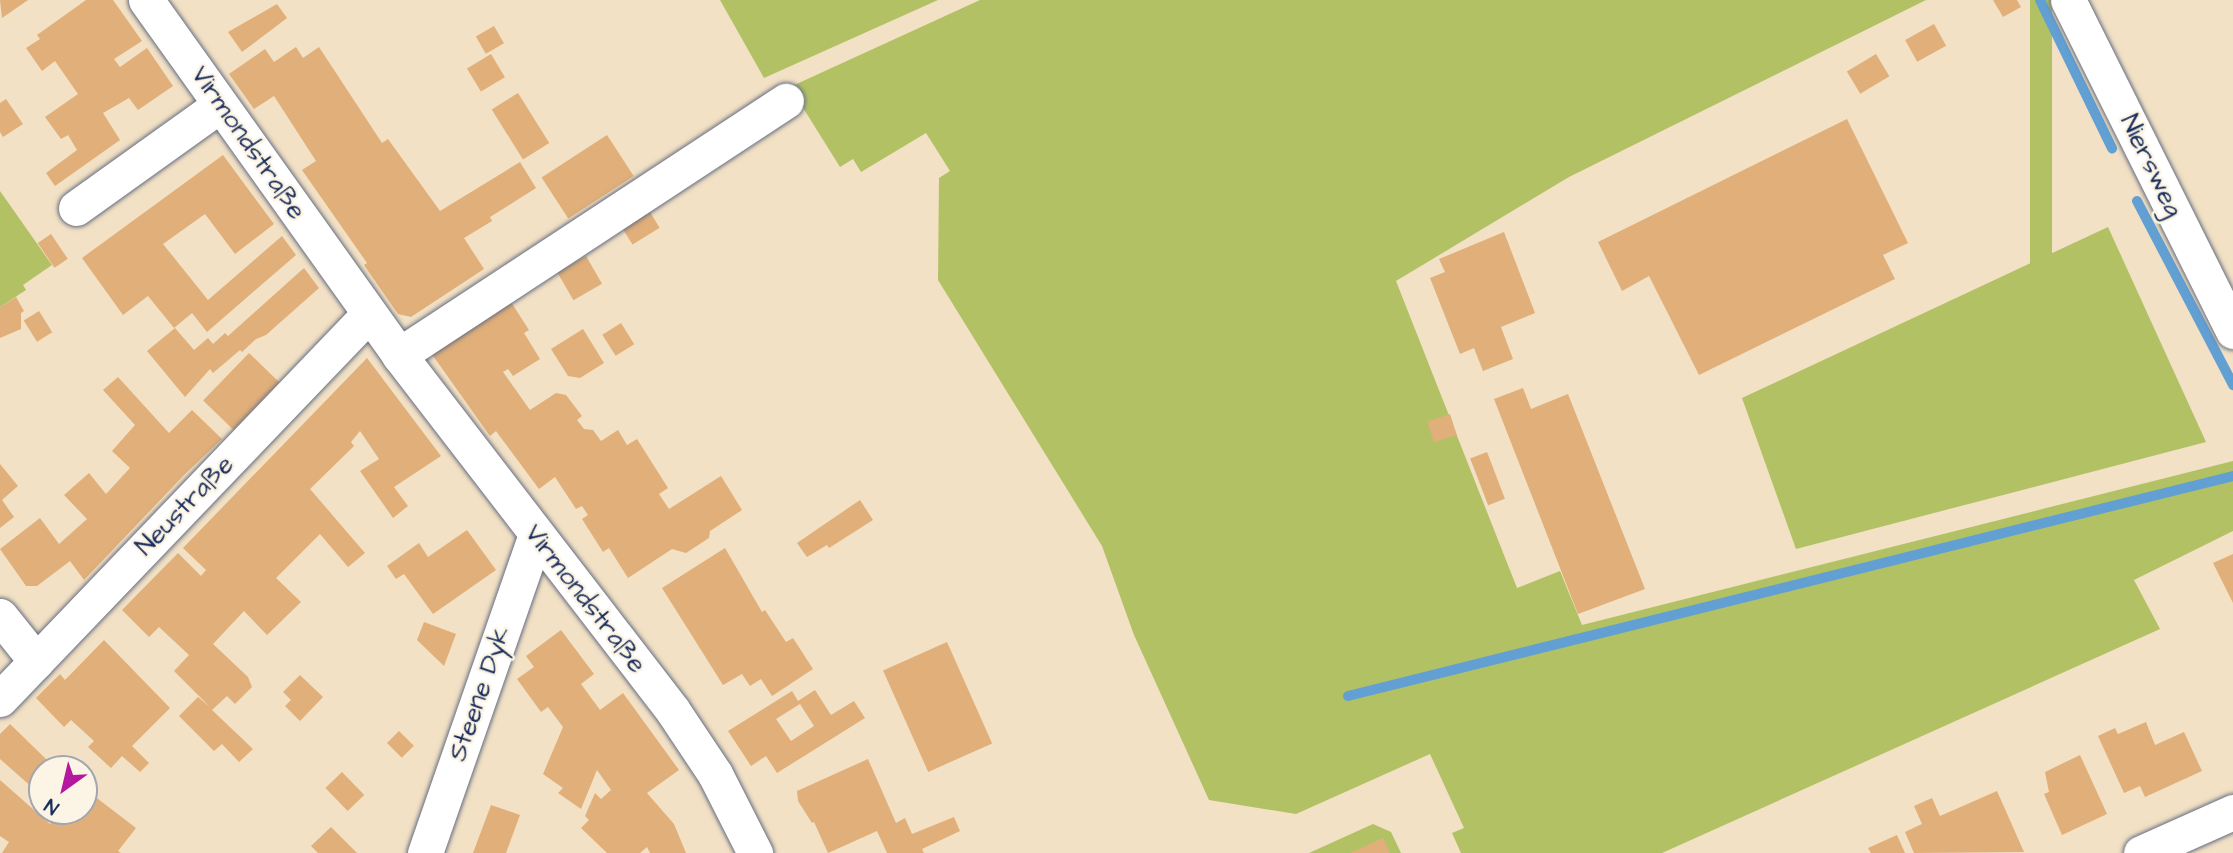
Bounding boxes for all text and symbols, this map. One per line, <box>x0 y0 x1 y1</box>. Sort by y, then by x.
street label: Virmondstraße <box>184 61 312 225</box>
street label: Niersweg <box>2113 110 2189 222</box>
street label: Neustraße <box>130 449 240 563</box>
street label: Virmondstraße <box>517 519 653 679</box>
street label: Steene Dyk <box>442 623 518 765</box>
north arrow <box>28 755 98 825</box>
text: N <box>40 792 65 821</box>

